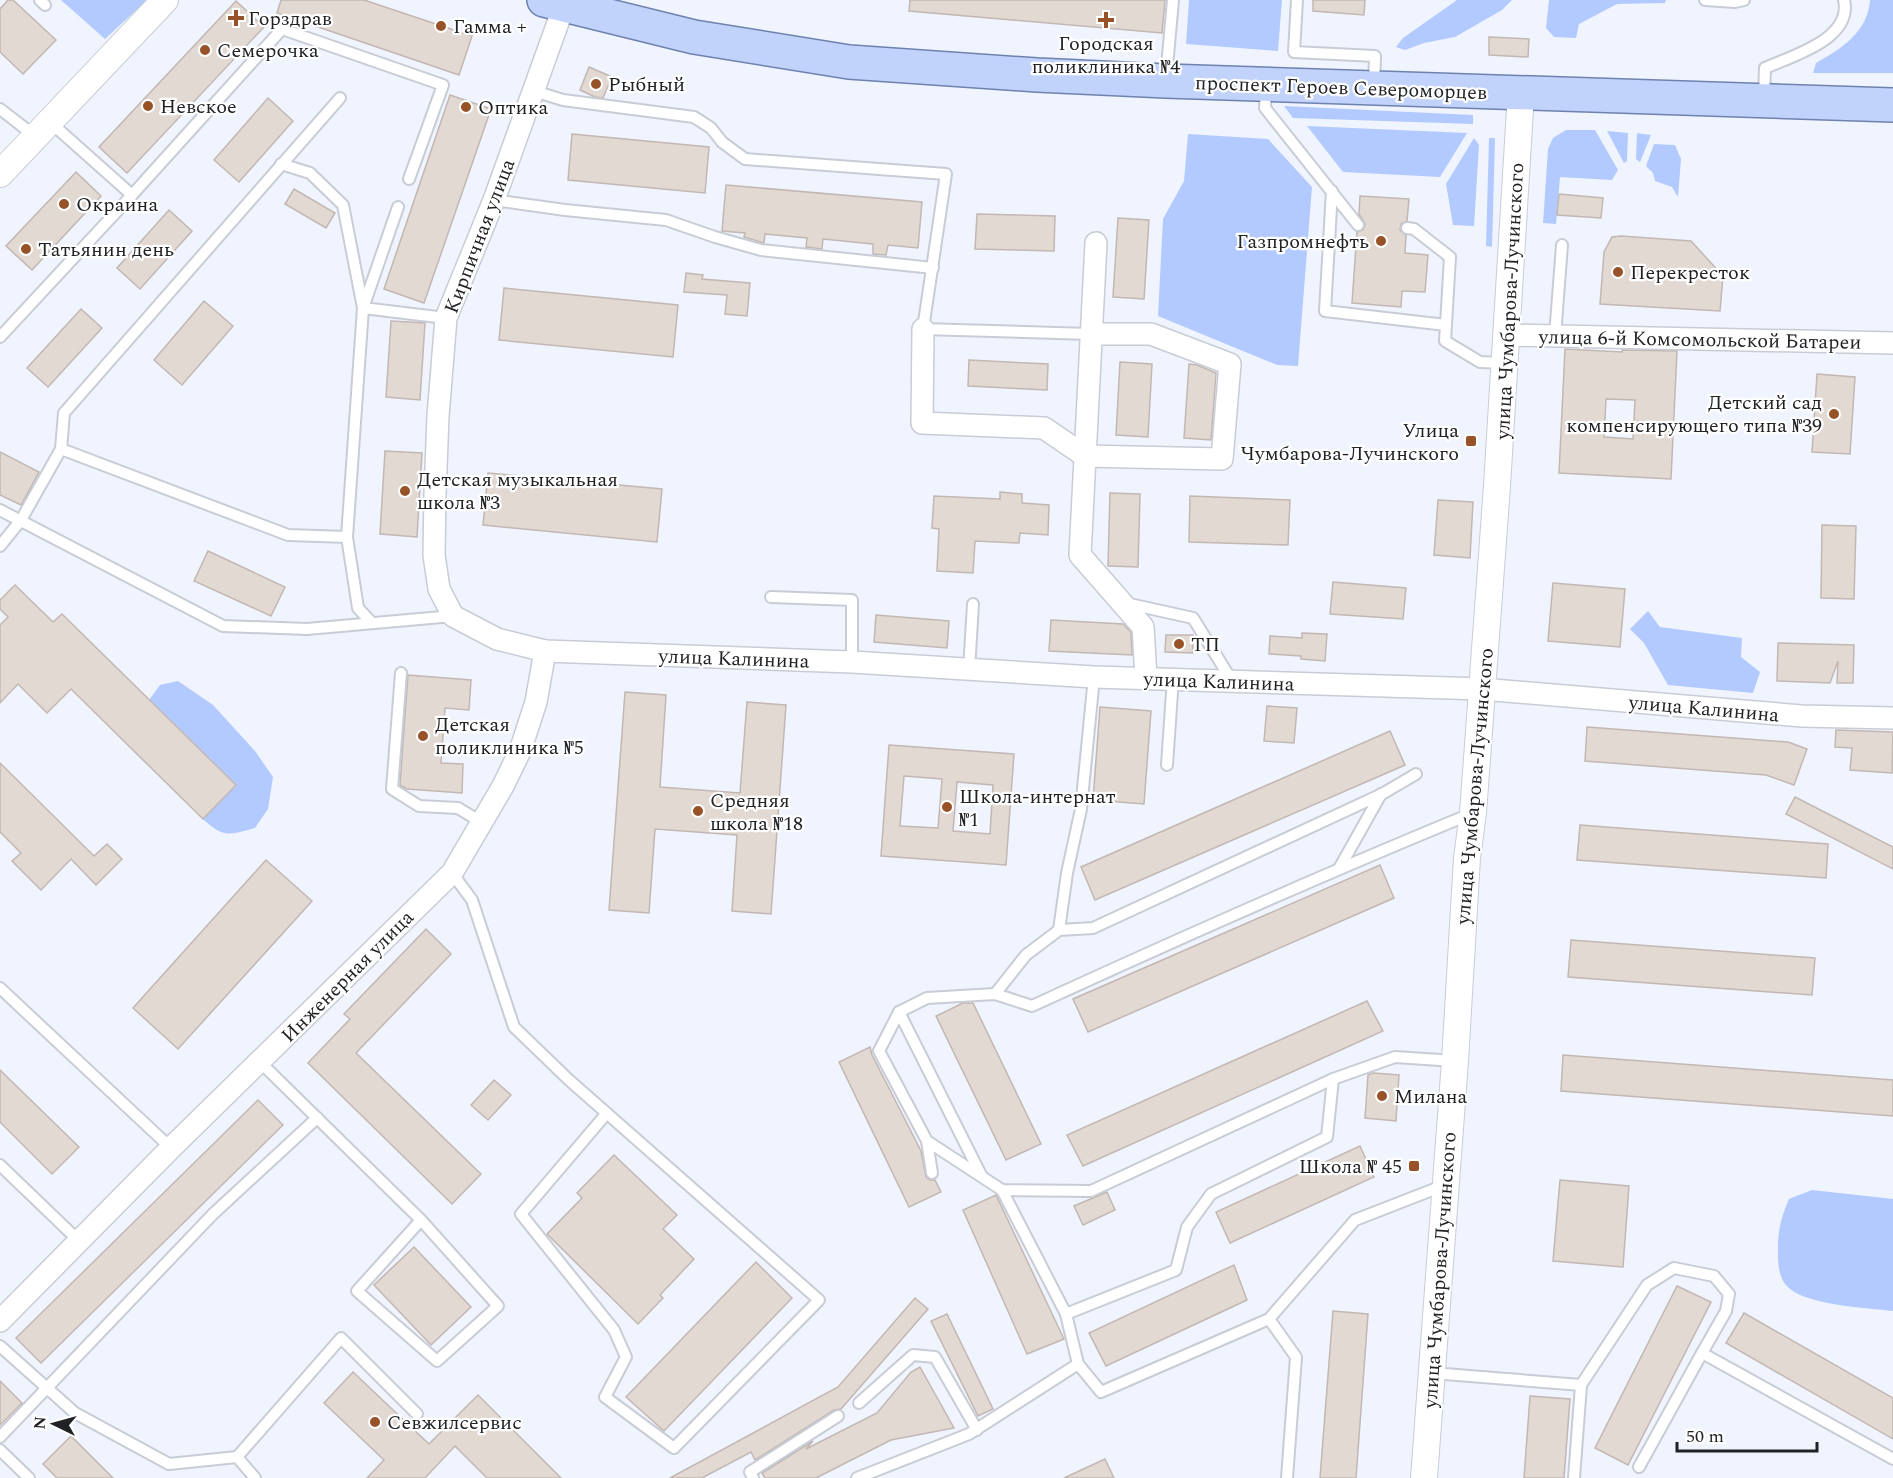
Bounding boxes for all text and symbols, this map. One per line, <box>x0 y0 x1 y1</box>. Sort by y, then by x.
place label: Горздрав <box>248 4 332 34</box>
marker: Горздрав <box>229 11 243 25</box>
marker: Городская поликлиника №4 <box>1097 11 1115 29</box>
place label: Гамма + <box>453 12 527 42</box>
marker: Гамма + <box>434 19 448 33</box>
place label: Городская поликлиника №4 <box>1032 29 1180 82</box>
place label: Семерочка <box>217 36 319 66</box>
marker: Семерочка <box>198 43 212 57</box>
street label: проспект Героев Североморцев <box>1195 68 1487 108</box>
place label: Рыбный <box>608 70 685 100</box>
marker: Рыбный <box>589 77 603 91</box>
place label: Невское <box>160 92 237 122</box>
place label: Оптика <box>478 93 549 123</box>
marker: Невское <box>141 99 155 113</box>
marker: Оптика <box>459 100 473 114</box>
street label: Кирпичная улица <box>437 154 523 318</box>
street label: улица Чумбарова-Лучинского <box>1488 162 1532 441</box>
place label: Окраина <box>76 190 158 220</box>
marker: Окраина <box>57 197 71 211</box>
place label: Газпромнефть <box>1237 227 1369 257</box>
marker: Газпромнефть <box>1374 234 1388 248</box>
place label: Татьянин день <box>38 235 174 265</box>
marker: Татьянин день <box>19 242 33 256</box>
place label: Перекресток <box>1630 258 1750 288</box>
marker: Перекресток <box>1611 265 1625 279</box>
street label: улица 6-й Комсомольской Батареи <box>1537 322 1862 358</box>
place label: Детский сад компенсирующего типа №39 <box>1566 388 1822 441</box>
marker: Детский сад компенсирующего типа №39 <box>1827 407 1841 421</box>
place label: Улица Чумбарова-Лучинского <box>1241 416 1459 469</box>
marker: Улица Чумбарова-Лучинского <box>1464 434 1478 448</box>
place label: Детская музыкальная школа №3 <box>417 465 618 518</box>
marker: Детская музыкальная школа №3 <box>398 484 412 498</box>
place label: ТП <box>1191 630 1220 660</box>
marker: ТП <box>1172 637 1186 651</box>
street label: улица Калинина <box>657 641 810 677</box>
street label: улица Чумбарова-Лучинского <box>1448 647 1502 927</box>
street label: улица Калинина <box>1142 664 1295 700</box>
street label: улица Калинина <box>1626 687 1781 731</box>
place label: Детская поликлиника №5 <box>435 710 584 763</box>
marker: Детская поликлиника №5 <box>416 729 430 743</box>
place label: Школа-интернат №1 <box>959 782 1116 835</box>
place label: Средняя школа №18 <box>710 786 803 839</box>
marker: Школа-интернат №1 <box>940 800 954 814</box>
marker: Средняя школа №18 <box>691 804 705 818</box>
street label: Инженерная улица <box>274 903 421 1050</box>
place label: Милана <box>1394 1082 1468 1112</box>
marker: Милана <box>1375 1089 1389 1103</box>
street label: улица Чумбарова-Лучинского <box>1415 1131 1465 1410</box>
place label: Школа № 45 <box>1299 1152 1402 1182</box>
marker: Школа № 45 <box>1407 1159 1421 1173</box>
north arrow <box>24 1394 84 1454</box>
place label: Севжилсервис <box>387 1408 522 1438</box>
text: N <box>28 1415 53 1430</box>
marker: Севжилсервис <box>368 1415 382 1429</box>
scale bar <box>1677 1415 1816 1453</box>
text: 50 m <box>1686 1423 1724 1450</box>

